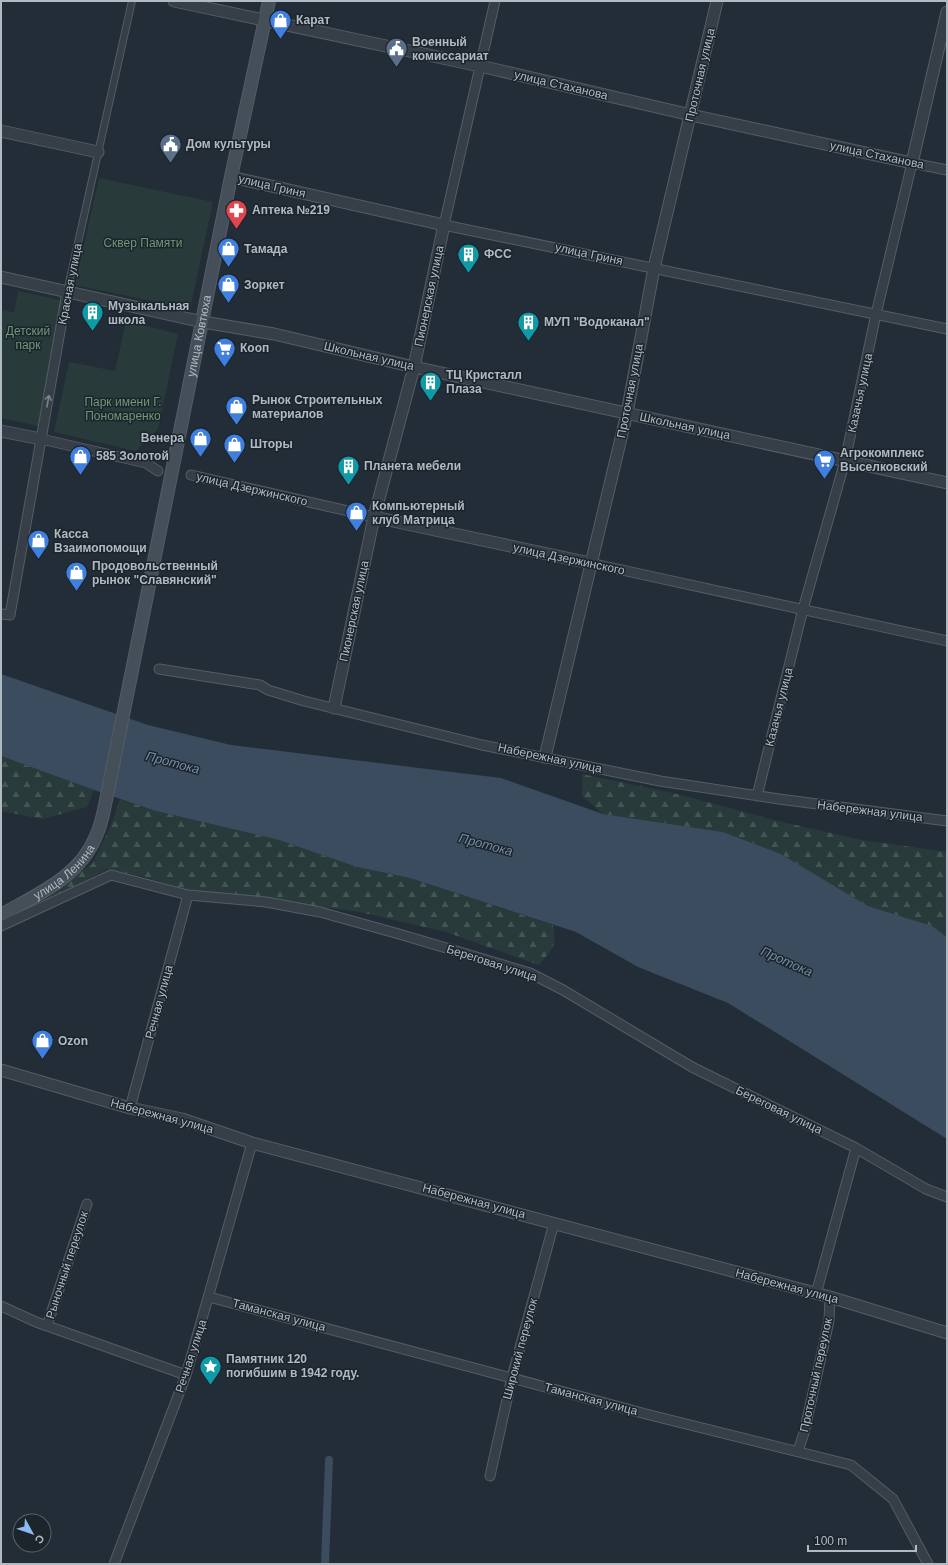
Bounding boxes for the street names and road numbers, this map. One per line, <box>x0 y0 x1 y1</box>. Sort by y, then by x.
street label: Проточная улица <box>682 26 718 123</box>
street label: улица Стаханова <box>513 67 610 103</box>
street label: улица Стаханова <box>829 138 926 172</box>
street label: улица Гриня <box>237 171 307 201</box>
street label: улица Гриня <box>554 240 624 268</box>
street label: Красная улица <box>55 242 85 326</box>
street label: Пионерская улица <box>411 244 447 348</box>
street label: улица Ковтюха <box>184 294 214 378</box>
street label: Школьная улица <box>323 339 416 373</box>
street label: Проточная улица <box>614 342 646 439</box>
street label: Казачья улица <box>845 352 875 434</box>
street label: Школьная улица <box>638 410 732 442</box>
street label: улица Дзержинского <box>195 469 309 509</box>
street label: улица Дзержинского <box>512 540 626 578</box>
street label: Пионерская улица <box>336 559 372 663</box>
street label: Казачья улица <box>762 666 796 748</box>
street label: Набережная улица <box>497 740 604 776</box>
street label: Набережная улица <box>816 798 924 824</box>
street label: улица Ленина <box>31 842 98 903</box>
street label: Береговая улица <box>445 942 539 984</box>
street label: Речная улица <box>142 963 176 1041</box>
street label: Береговая улица <box>733 1083 825 1137</box>
street label: Набережная улица <box>109 1096 215 1137</box>
street label: Набережная улица <box>421 1181 527 1222</box>
street label: Рыночный переулок <box>43 1209 91 1321</box>
street label: Набережная улица <box>734 1266 840 1307</box>
street label: Таманская улица <box>231 1296 327 1334</box>
street label: Широкий переулок <box>500 1296 540 1401</box>
street label: Проточный переулок <box>797 1316 835 1433</box>
street label: Речная улица <box>173 1317 210 1394</box>
street label: Таманская улица <box>543 1380 639 1418</box>

